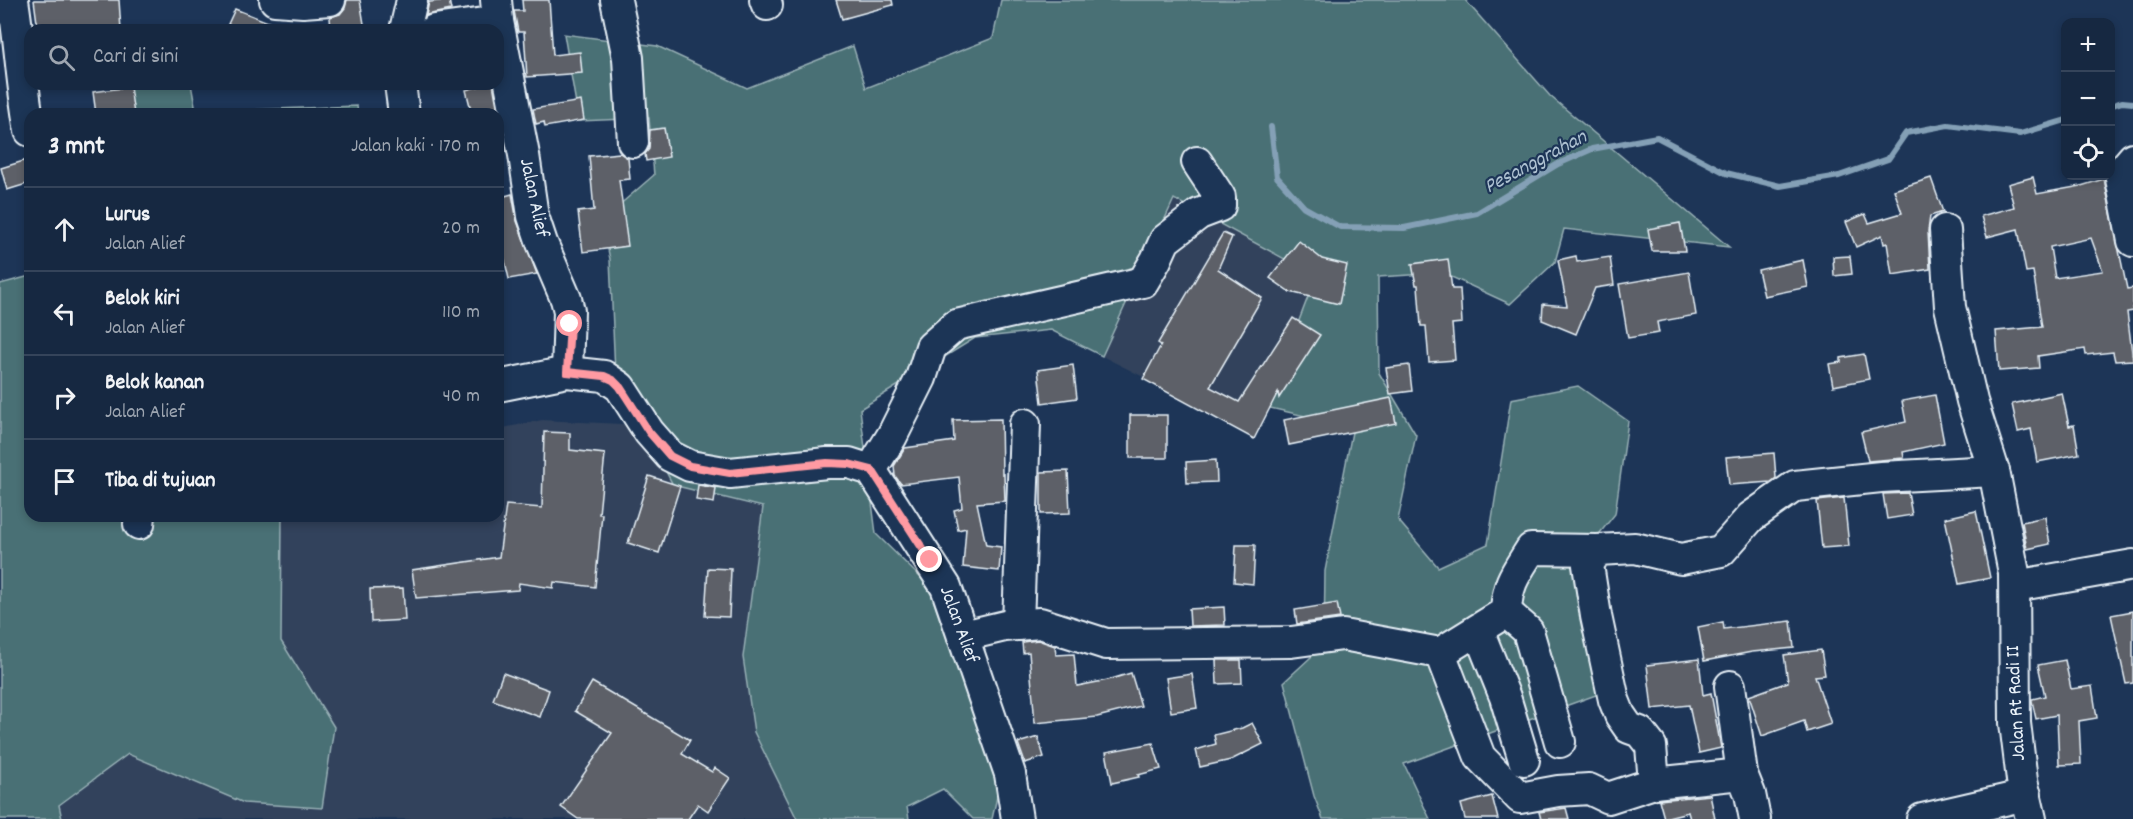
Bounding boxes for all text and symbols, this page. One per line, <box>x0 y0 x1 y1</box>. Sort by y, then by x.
map controls <box>2061 18 2115 180</box>
button: + <box>2061 18 2115 72</box>
search box <box>24 24 504 90</box>
icon: search <box>45 41 78 74</box>
text: Cari di sini <box>93 42 178 73</box>
button: − <box>2061 72 2115 126</box>
water label: Pesanggrahan <box>1479 123 1594 203</box>
button: locate <box>2061 126 2115 180</box>
text: 3 mnt <box>48 129 105 166</box>
text: Jalan kaki · 170 m <box>351 133 480 161</box>
street label: Jalan Alief <box>511 156 555 241</box>
text: Lurus <box>105 200 150 231</box>
icon: ahead <box>48 213 81 246</box>
text: 20 m <box>442 215 480 243</box>
text: Jalan Alief <box>105 231 185 259</box>
text: Belok kiri <box>105 284 179 315</box>
icon: left <box>48 297 81 330</box>
text: 110 m <box>442 299 480 327</box>
route start <box>556 310 582 336</box>
text: Jalan Alief <box>105 315 185 343</box>
text: Belok kanan <box>105 368 204 399</box>
icon: right <box>48 381 81 414</box>
text: 40 m <box>442 383 480 411</box>
text: Jalan Alief <box>105 399 185 427</box>
icon: arrive <box>48 465 81 498</box>
text: Tiba di tujuan <box>105 466 215 497</box>
route end <box>916 546 942 572</box>
street label: Jalan Alief <box>931 583 985 668</box>
street label: Jalan Rt Radi II <box>2000 645 2034 761</box>

